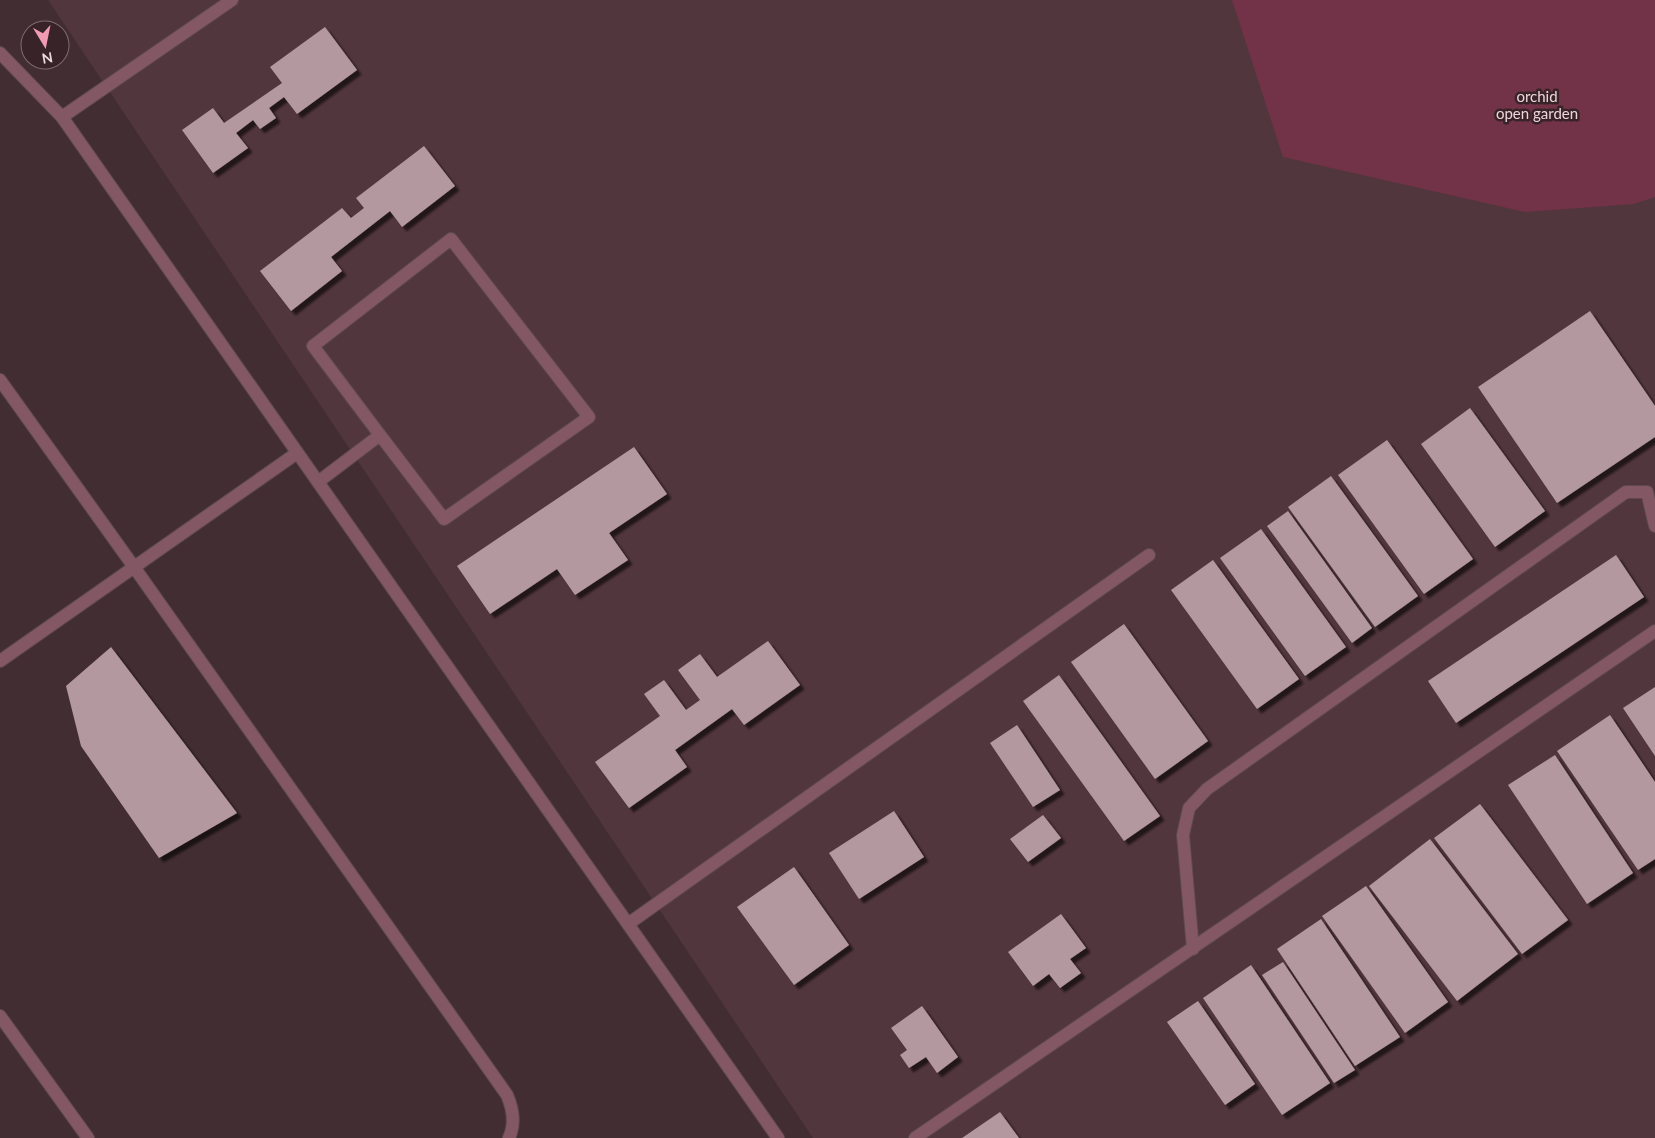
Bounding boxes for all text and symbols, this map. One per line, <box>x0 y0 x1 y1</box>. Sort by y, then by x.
north arrow <box>20 20 70 70</box>
text: N <box>41 49 54 68</box>
park label: orchid open garden <box>1496 87 1578 122</box>

